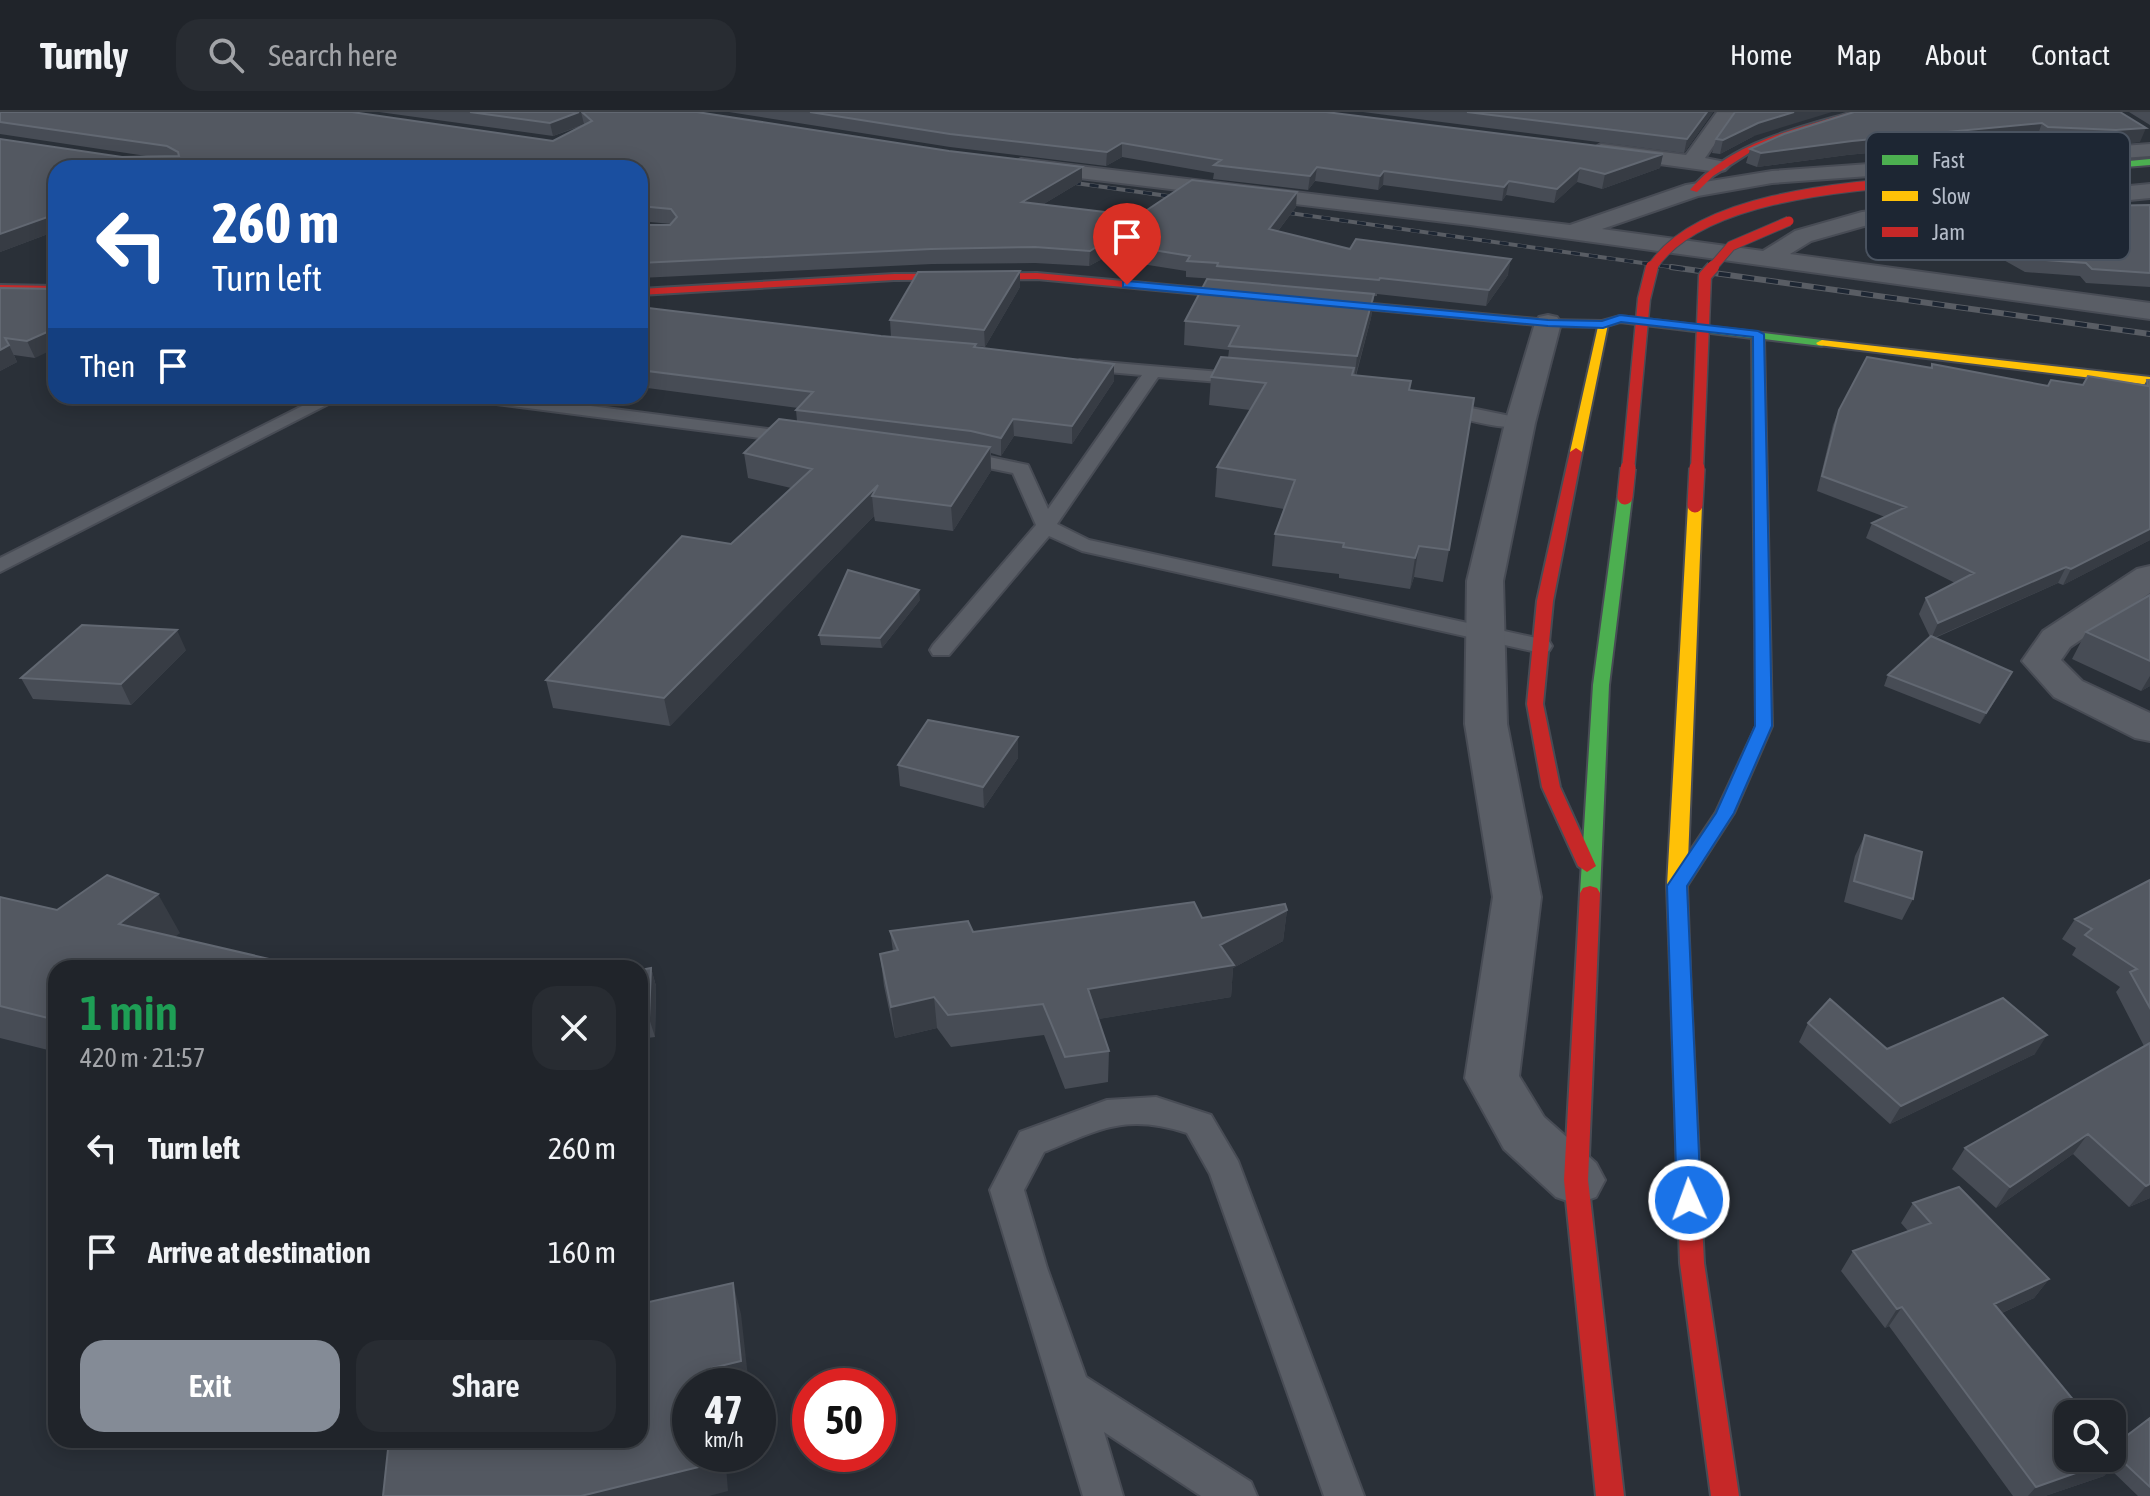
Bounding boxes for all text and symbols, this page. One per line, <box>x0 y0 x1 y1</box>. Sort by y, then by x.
search box <box>176 19 736 91</box>
icon: search <box>204 33 248 77</box>
text: Turnly <box>40 34 128 77</box>
text: Search here <box>268 38 398 72</box>
text: Home <box>1730 39 1792 71</box>
text: Map <box>1836 39 1881 71</box>
text: About <box>1925 39 1987 71</box>
text: Contact <box>2031 39 2110 71</box>
legend <box>1866 132 2130 260</box>
text: Fast <box>1932 147 1965 173</box>
text: Slow <box>1932 183 1970 209</box>
text: 260 m <box>212 191 339 255</box>
icon: left <box>80 192 184 296</box>
pin <box>1093 203 1161 285</box>
icon: arrive <box>1105 215 1149 259</box>
text: Jam <box>1932 219 1965 245</box>
text: Turn left <box>212 257 322 299</box>
icon: arrive <box>151 344 195 388</box>
text: Then <box>80 349 135 383</box>
text: 1 min <box>80 985 178 1040</box>
button: close <box>532 986 616 1070</box>
text: 420 m · 21:57 <box>80 1043 205 1073</box>
icon: left <box>80 1126 124 1170</box>
text: Turn left <box>148 1131 240 1165</box>
text: 260 m <box>548 1131 616 1165</box>
position arrow <box>1647 1158 1731 1242</box>
icon: arrive <box>80 1230 124 1274</box>
text: Arrive at destination <box>148 1235 370 1269</box>
text: 160 m <box>548 1235 616 1269</box>
button: Exit <box>80 1340 340 1432</box>
button: Share <box>356 1340 616 1432</box>
speed limit sign: 50 <box>792 1368 896 1472</box>
text: 47 <box>705 1387 743 1432</box>
map controls <box>2054 1400 2126 1472</box>
button: search <box>2054 1400 2126 1472</box>
text: km/h <box>704 1428 744 1451</box>

